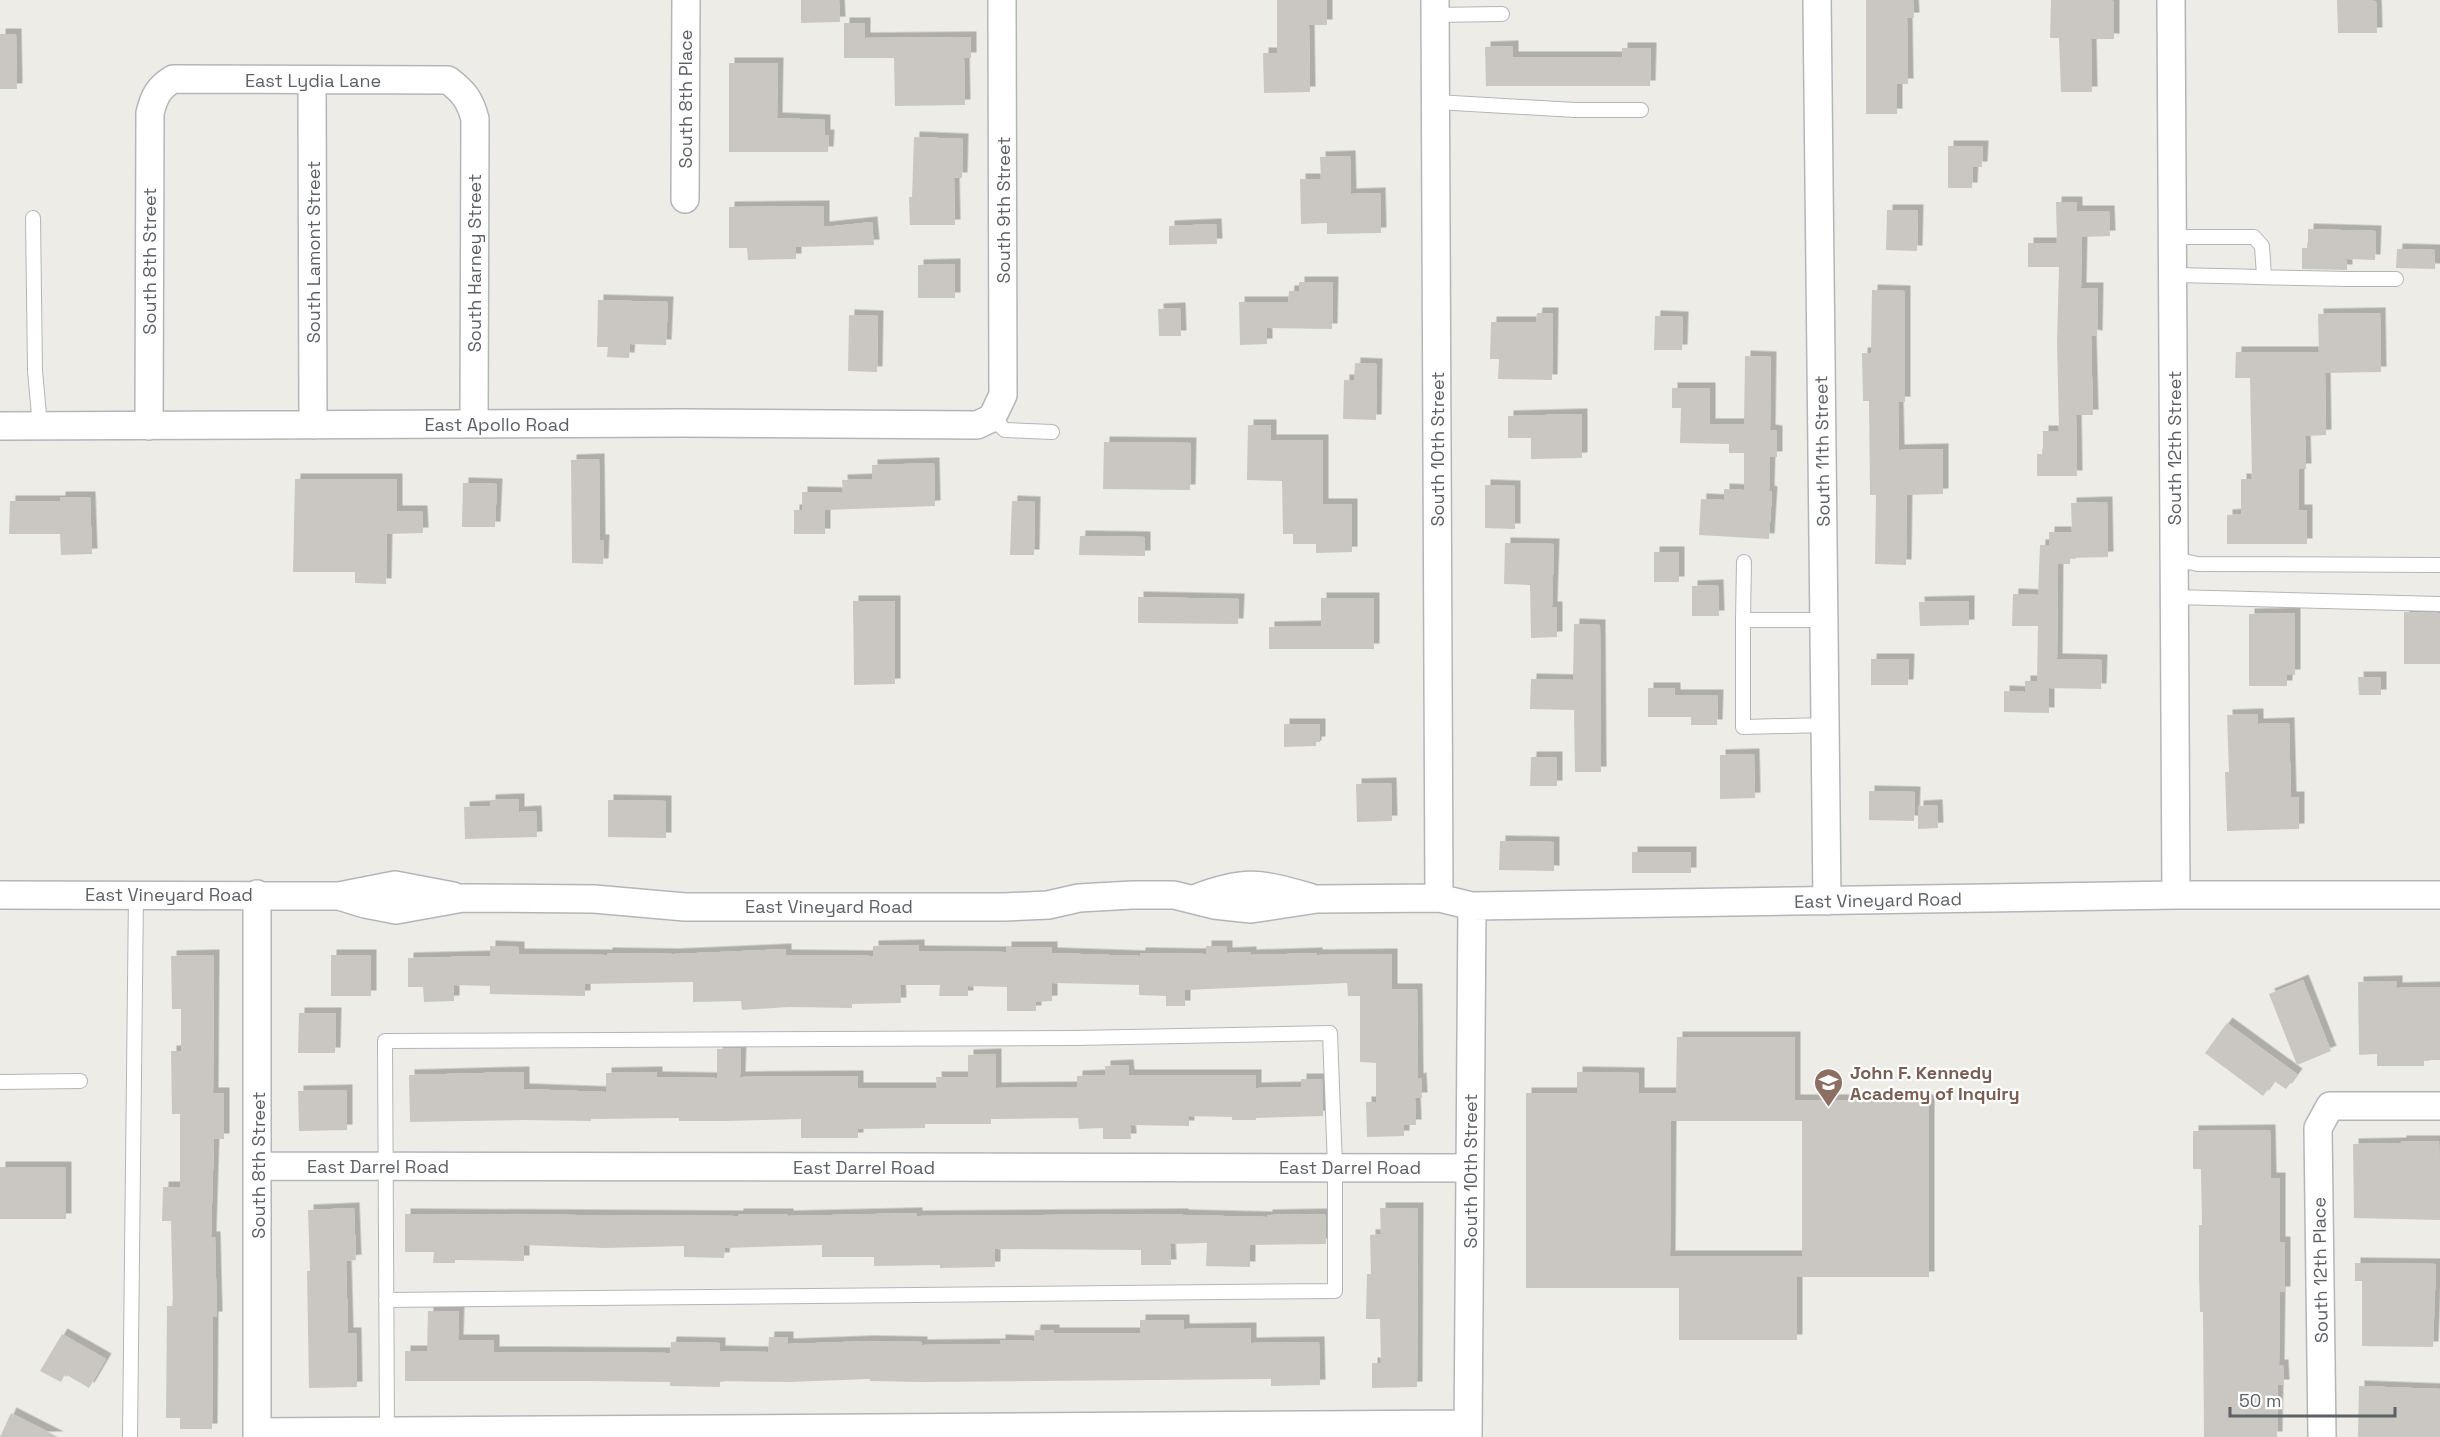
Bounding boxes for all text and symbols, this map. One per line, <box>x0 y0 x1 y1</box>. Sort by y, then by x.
street label: South 8th Place <box>674 29 697 169</box>
street label: East Lydia Lane <box>245 69 381 92</box>
street label: South 9th Street <box>992 136 1015 284</box>
street label: South Lamont Street <box>302 161 325 343</box>
street label: South Harney Street <box>463 174 486 352</box>
street label: South 8th Street <box>138 187 161 335</box>
street label: South 10th Street <box>1426 371 1449 527</box>
street label: South 12th Street <box>2163 371 2186 525</box>
street label: South 11th Street <box>1809 375 1835 527</box>
street label: East Apollo Road <box>424 413 570 436</box>
street label: East Vineyard Road <box>85 883 253 906</box>
street label: East Vineyard Road <box>1794 887 1962 913</box>
street label: East Vineyard Road <box>745 895 913 918</box>
place label: John F. Kennedy Academy of Inquiry <box>1850 1061 2020 1105</box>
school or university icon: John F. Kennedy Academy of Inquiry <box>1813 1066 1845 1108</box>
street label: South 8th Street <box>247 1091 270 1239</box>
street label: South 10th Street <box>1459 1093 1482 1249</box>
street label: East Darrel Road <box>307 1155 449 1178</box>
street label: East Darrel Road <box>793 1156 935 1179</box>
street label: East Darrel Road <box>1279 1156 1421 1179</box>
street label: South 12th Place <box>2307 1197 2333 1343</box>
scale bar <box>2230 1380 2395 1418</box>
text: 50 m <box>2239 1389 2281 1412</box>

